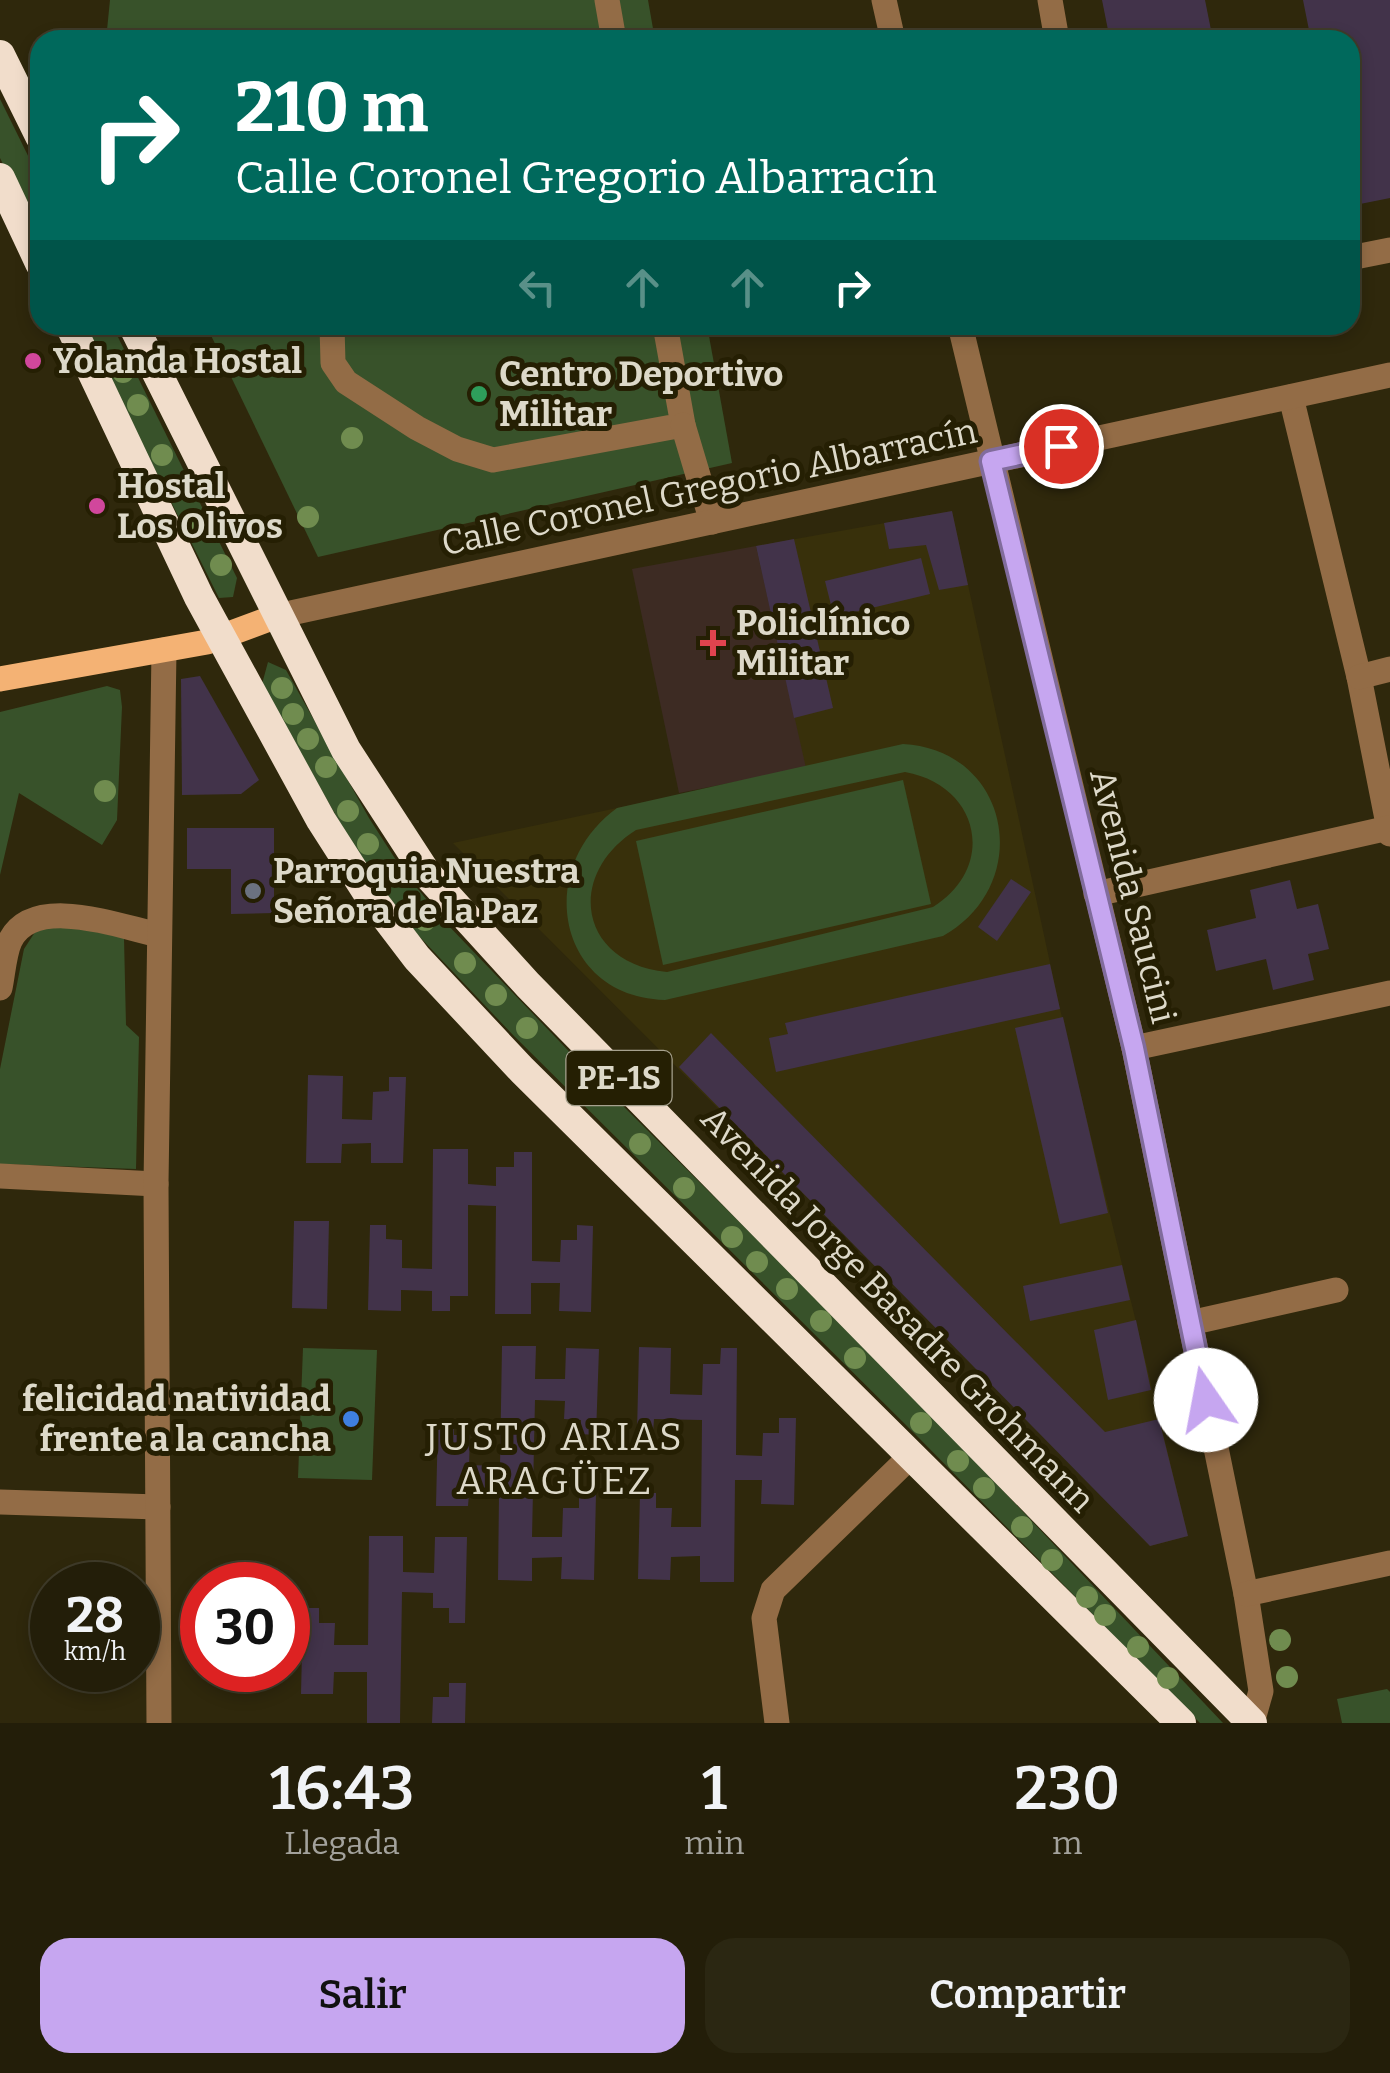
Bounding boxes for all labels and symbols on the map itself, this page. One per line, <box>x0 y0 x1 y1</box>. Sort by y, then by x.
place label: Yolanda Hostal <box>53 340 302 382</box>
marker: Yolanda Hostal <box>22 350 44 372</box>
place label: Centro Deportivo Militar <box>499 353 783 435</box>
marker: Centro Deportivo Militar <box>468 383 490 405</box>
pin <box>1019 404 1104 489</box>
street label: Calle Coronel Gregorio Albarracín <box>438 410 980 564</box>
place label: Hostal Los Olivos <box>117 465 283 547</box>
marker: Hostal Los Olivos <box>86 495 108 517</box>
place label: Policlínico Militar <box>736 602 910 684</box>
marker: Policlínico Militar <box>700 630 726 656</box>
street label: Avenida Saucini <box>1081 764 1185 1028</box>
place label: Parroquia Nuestra Señora de la Paz <box>273 850 580 932</box>
marker: Parroquia Nuestra Señora de la Paz <box>242 880 264 902</box>
road number: PE-1S <box>566 1051 672 1105</box>
street label: Avenida Jorge Basadre Grohmann <box>693 1097 1103 1521</box>
position arrow <box>1154 1348 1258 1452</box>
place label: felicidad natividad frente a la cancha <box>22 1378 331 1460</box>
marker: felicidad natividad frente a la cancha <box>340 1408 362 1430</box>
district label: JUSTO ARIAS ARAGÜEZ <box>425 1414 684 1504</box>
speed limit sign: 30 <box>180 1562 310 1692</box>

